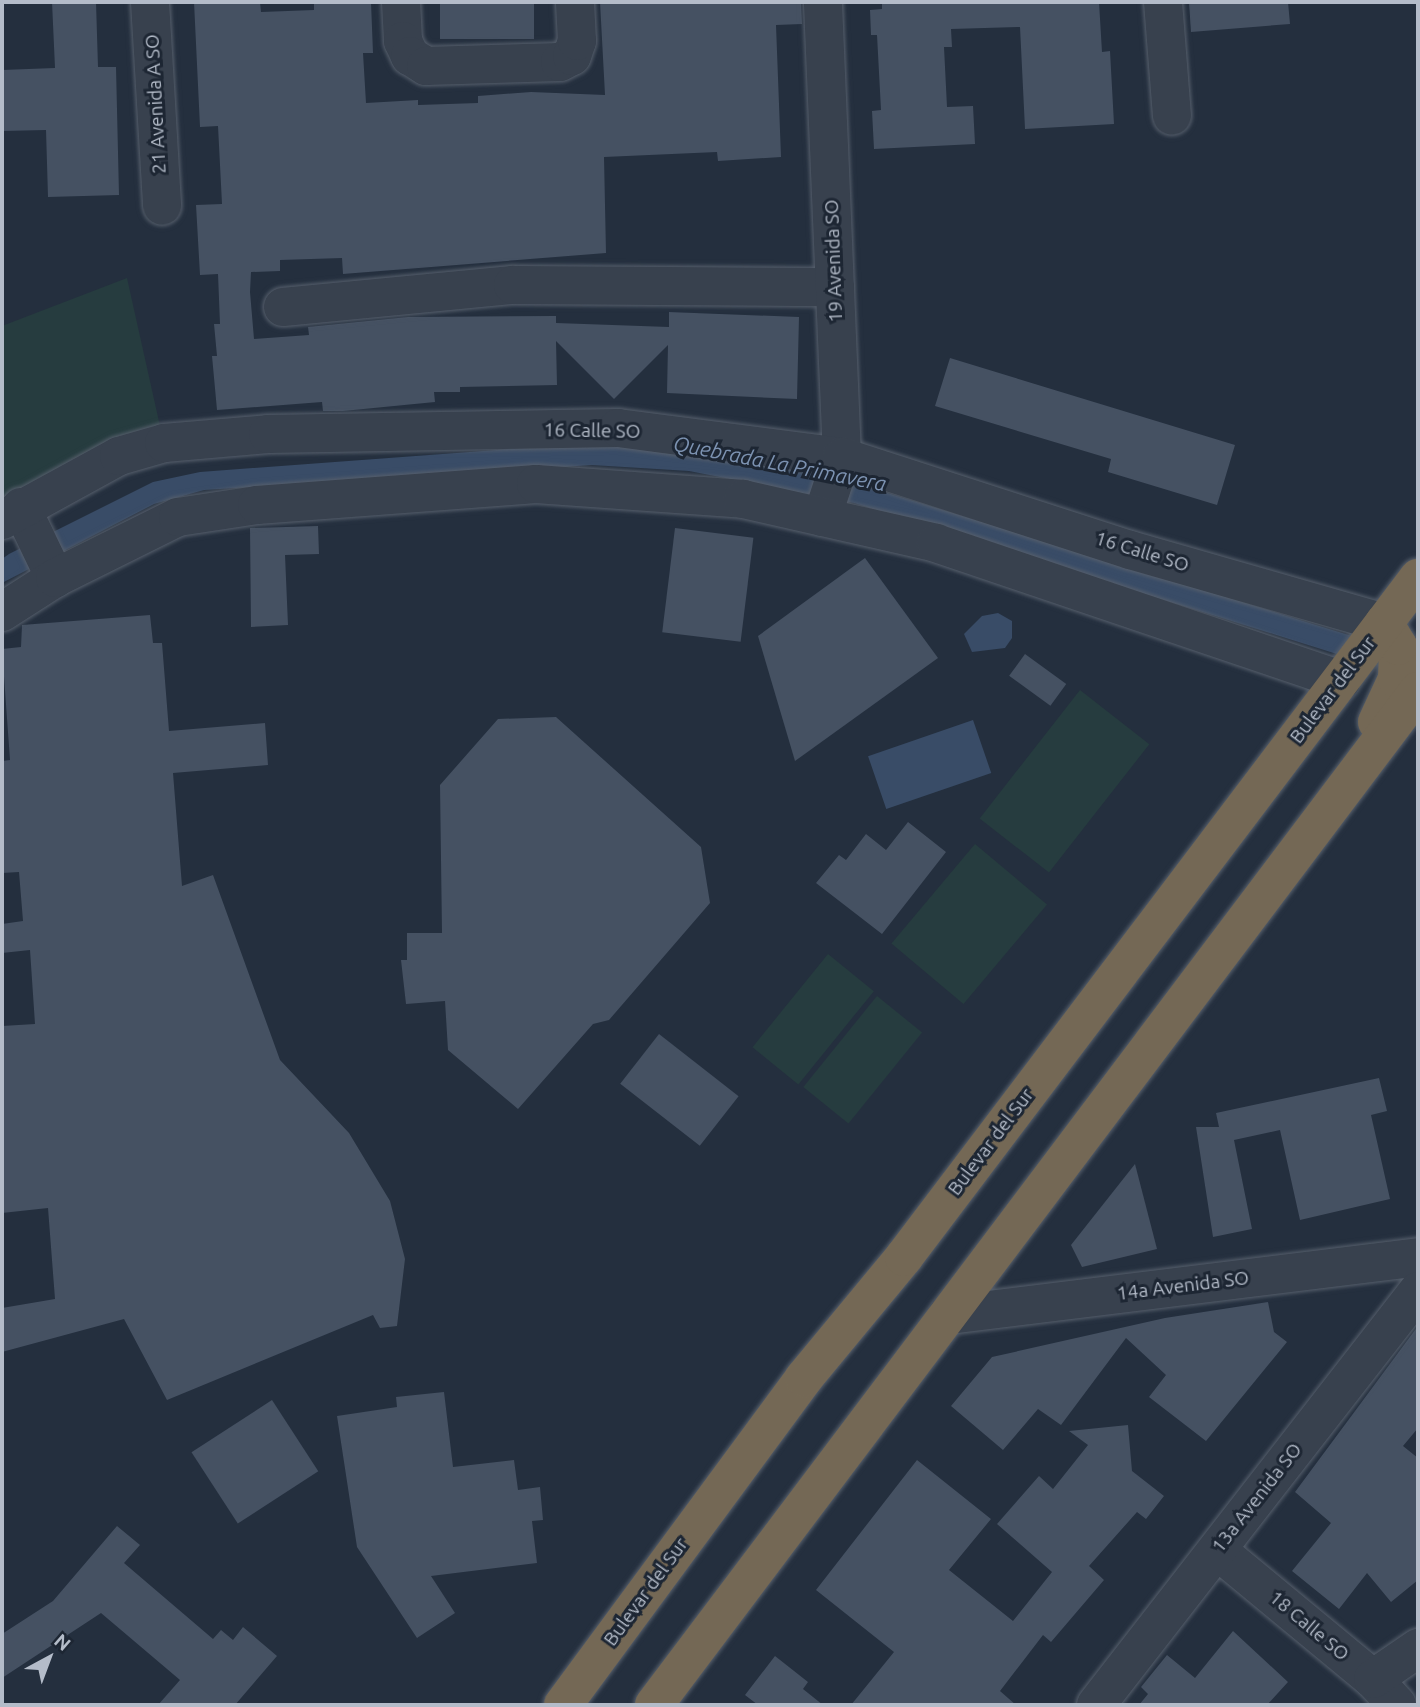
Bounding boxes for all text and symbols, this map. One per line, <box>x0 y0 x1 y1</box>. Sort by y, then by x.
street label: 21 Avenida A SO <box>141 34 171 174</box>
street label: 19 Avenida SO <box>820 199 848 323</box>
street label: 16 Calle SO <box>543 419 641 443</box>
water label: Quebrada La Primavera <box>671 430 889 496</box>
street label: 16 Calle SO <box>1092 527 1192 577</box>
street label: Bulevar del Sur <box>1285 632 1381 748</box>
street label: Bulevar del Sur <box>943 1084 1039 1200</box>
street label: 14a Avenida SO <box>1116 1267 1250 1305</box>
street label: 13a Avenida SO <box>1207 1439 1307 1557</box>
street label: Bulevar del Sur <box>599 1534 693 1650</box>
street label: 18 Calle SO <box>1265 1586 1353 1666</box>
north arrow <box>14 1623 84 1693</box>
text: N <box>50 1629 75 1655</box>

